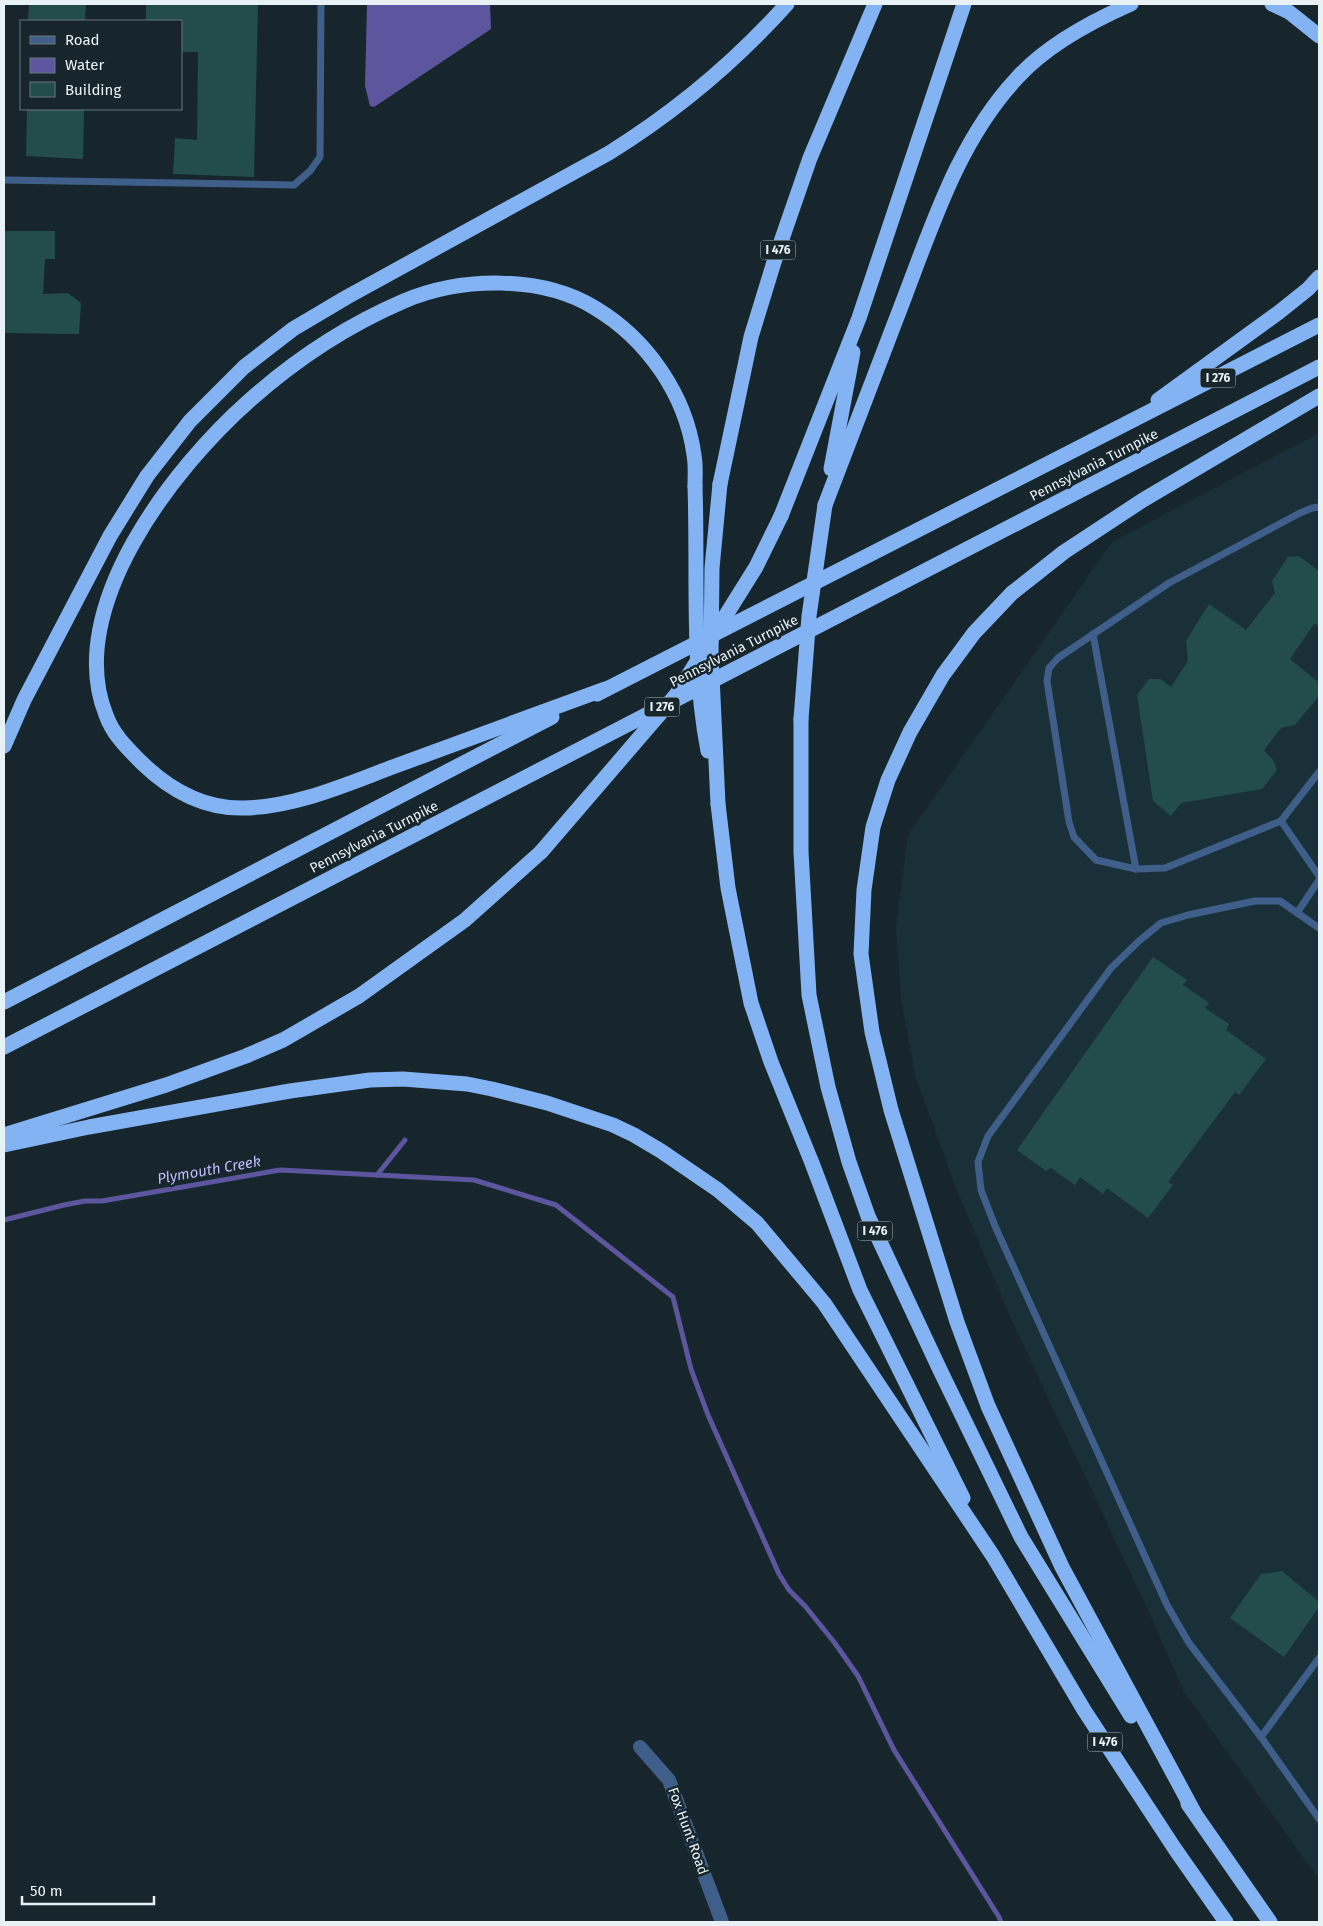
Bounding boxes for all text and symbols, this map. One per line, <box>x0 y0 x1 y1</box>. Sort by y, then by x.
legend <box>20 20 182 110</box>
text: Road <box>65 31 100 49</box>
text: Water <box>65 56 104 74</box>
text: Building <box>65 81 121 99</box>
road number: I 476 <box>760 240 796 260</box>
road number: I 276 <box>1200 368 1236 388</box>
street label: Pennsylvania Turnpike <box>1027 425 1161 505</box>
street label: Pennsylvania Turnpike <box>667 611 801 691</box>
road number: I 276 <box>644 698 680 716</box>
street label: Pennsylvania Turnpike <box>307 797 441 877</box>
water label: Plymouth Creek <box>156 1152 262 1188</box>
road number: I 476 <box>858 1222 892 1240</box>
road number: I 476 <box>1088 1732 1122 1751</box>
street label: Fox Hunt Road <box>664 1785 712 1877</box>
scale bar <box>22 1874 155 1906</box>
text: 50 m <box>30 1882 63 1900</box>

